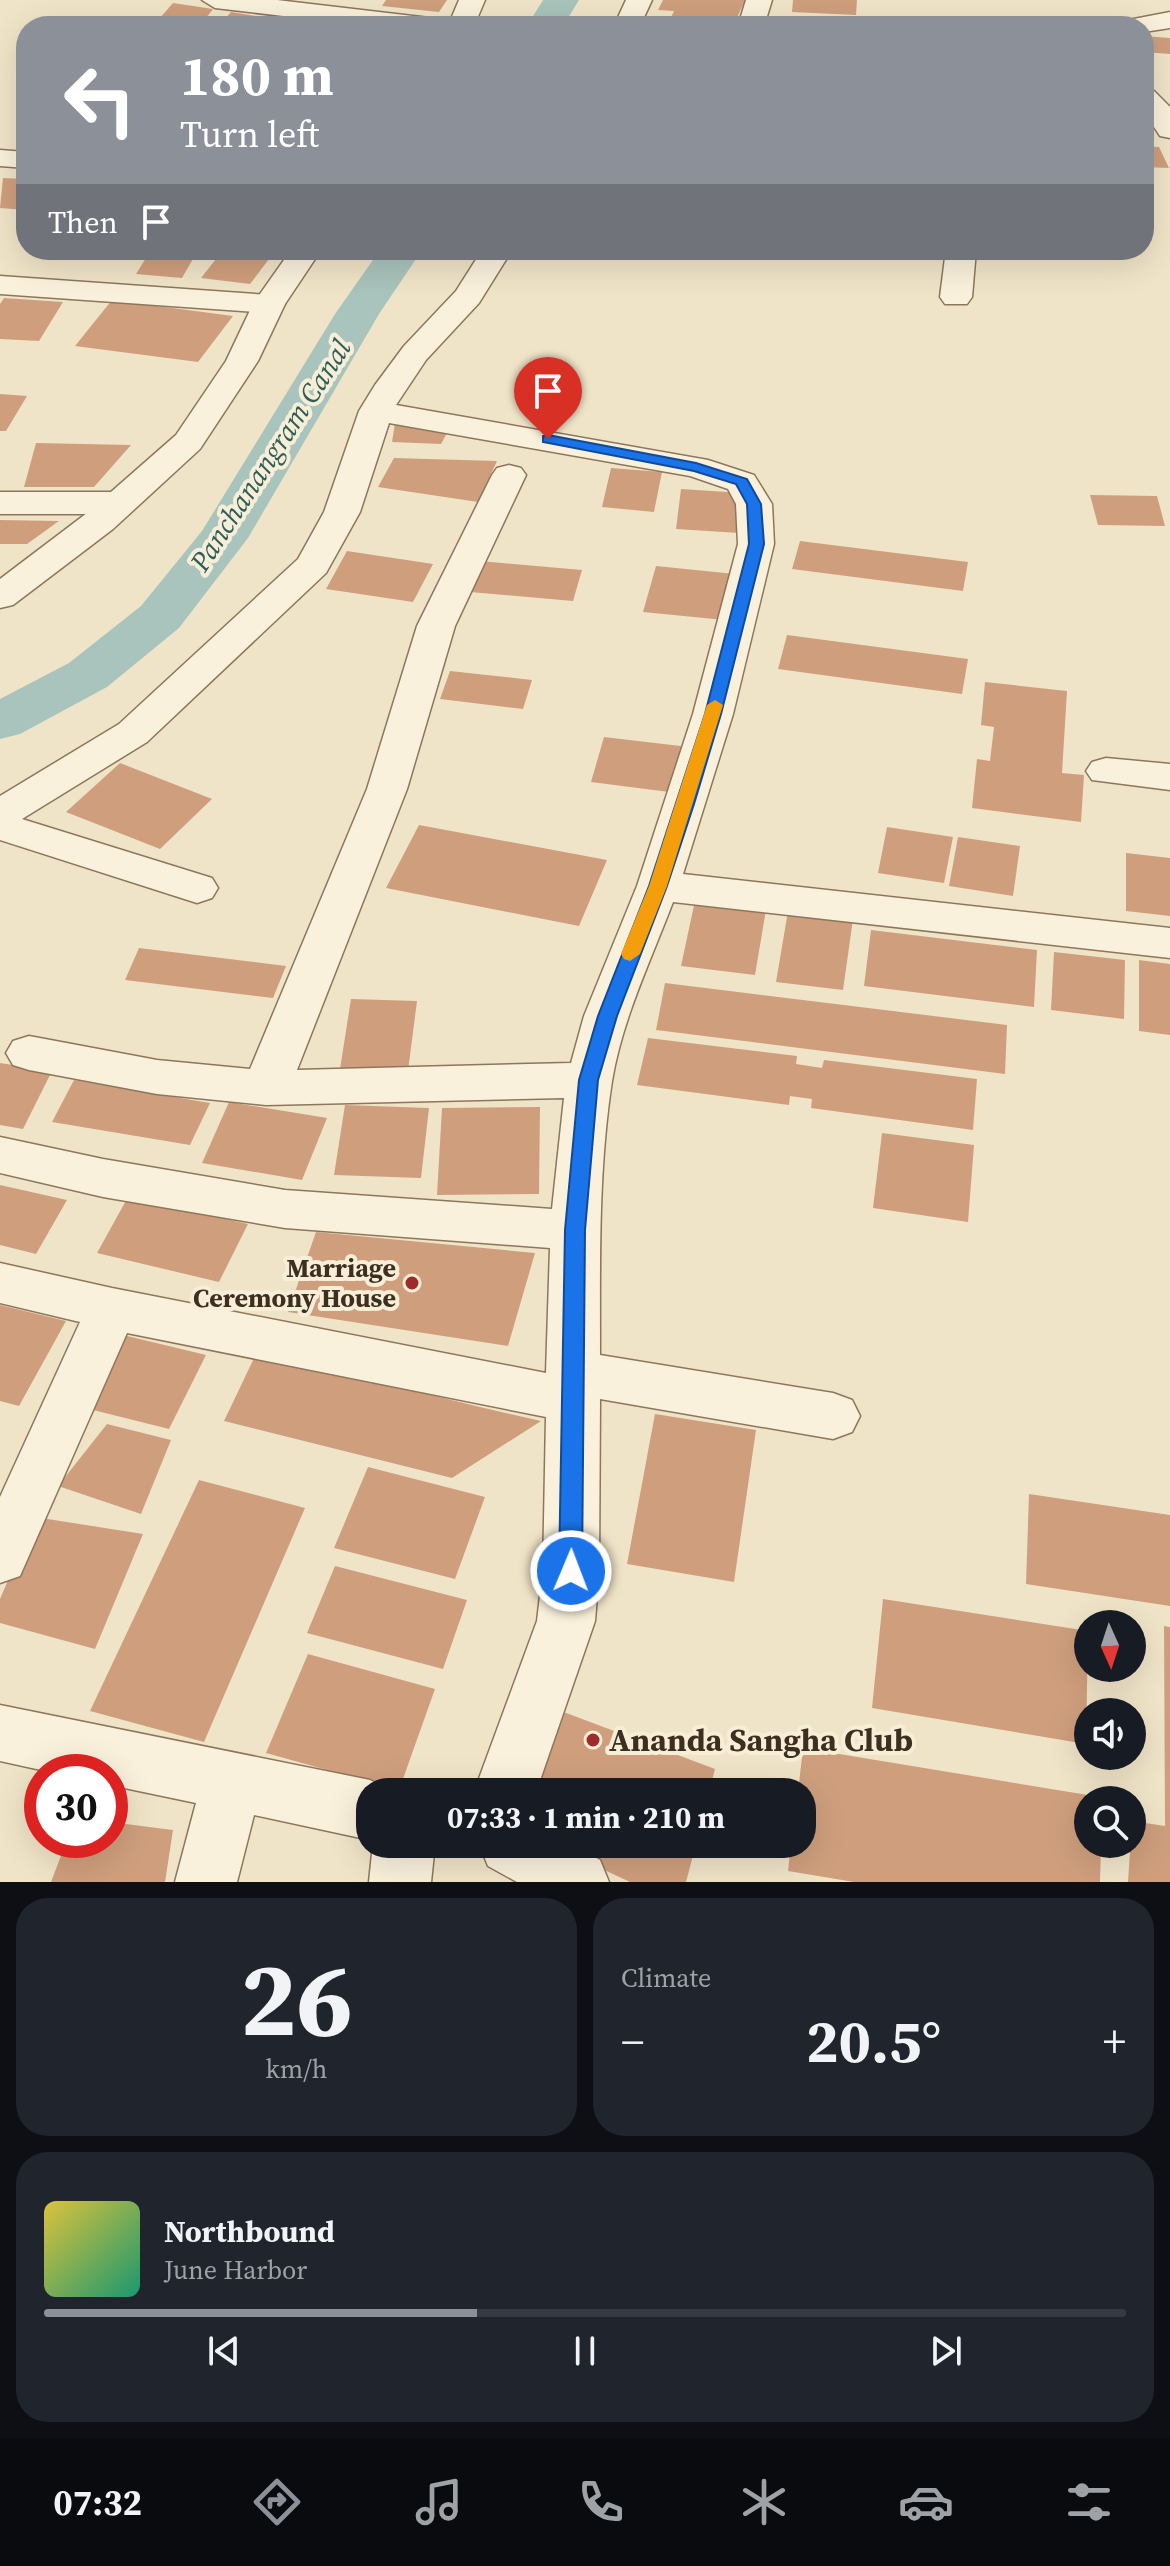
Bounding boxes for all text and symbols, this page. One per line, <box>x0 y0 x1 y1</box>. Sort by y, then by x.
text: 180 m <box>180 37 334 114</box>
icon: left <box>48 48 152 152</box>
text: Turn left <box>180 110 319 159</box>
icon: arrive <box>134 200 178 244</box>
text: Then <box>48 202 118 243</box>
water label: Panchanangram Canal <box>180 332 359 579</box>
pin <box>514 357 582 439</box>
icon: arrive <box>526 369 570 413</box>
place label: Marriage Ceremony House <box>193 1250 396 1316</box>
marker: Marriage Ceremony House <box>403 1274 421 1292</box>
position arrow <box>529 1529 613 1613</box>
north arrow <box>1074 1610 1146 1682</box>
map controls <box>1074 1610 1146 1858</box>
button: sound <box>1074 1698 1146 1770</box>
place label: Ananda Sangha Club <box>609 1718 913 1762</box>
marker: Ananda Sangha Club <box>584 1731 602 1749</box>
speed limit sign: 30 <box>24 1754 128 1858</box>
button: search <box>1074 1786 1146 1858</box>
text: 07:33 · 1 min · 210 m <box>447 1797 725 1838</box>
text: 26 <box>240 1927 353 2070</box>
text: Climate <box>621 1960 711 1996</box>
text: 20.5° <box>806 2000 941 2082</box>
text: − <box>621 2011 644 2072</box>
text: + <box>1103 2011 1126 2072</box>
text: km/h <box>266 2051 327 2087</box>
text: Northbound <box>164 2211 335 2252</box>
text: June Harbor <box>164 2252 307 2288</box>
icon: previous <box>202 2329 246 2373</box>
icon: pause <box>563 2329 607 2373</box>
icon: next <box>924 2329 968 2373</box>
icon: directions <box>249 2474 305 2530</box>
icon: music <box>411 2474 467 2530</box>
icon: phone <box>573 2474 629 2530</box>
icon: climate <box>736 2474 792 2530</box>
icon: car <box>898 2474 954 2530</box>
icon: filters <box>1061 2474 1117 2530</box>
text: 07:32 <box>53 2478 142 2527</box>

